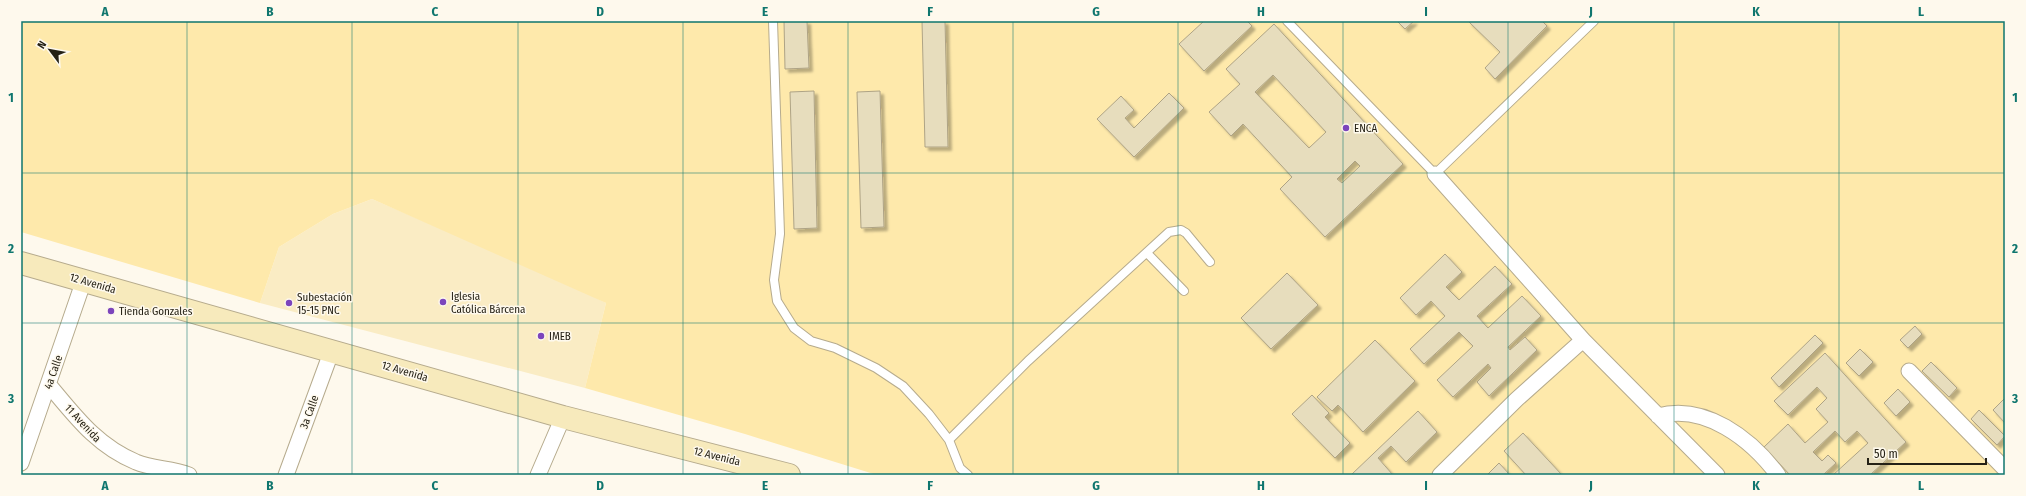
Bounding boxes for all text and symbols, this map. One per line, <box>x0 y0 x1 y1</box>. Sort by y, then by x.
text: A <box>100 4 109 19</box>
text: B <box>266 4 274 19</box>
text: C <box>432 4 439 19</box>
text: D <box>596 4 604 19</box>
text: E <box>762 4 768 19</box>
text: F <box>927 4 933 19</box>
text: G <box>1092 4 1100 19</box>
text: H <box>1257 4 1265 19</box>
text: I <box>1424 4 1428 19</box>
text: J <box>1588 4 1593 19</box>
text: K <box>1752 4 1760 19</box>
text: L <box>1918 4 1924 19</box>
north arrow <box>30 30 70 70</box>
text: N <box>35 39 49 51</box>
text: 1 <box>8 90 14 105</box>
text: 1 <box>2012 90 2018 105</box>
place label: ENCA <box>1354 122 1377 135</box>
marker: ENCA <box>1341 123 1351 133</box>
text: 2 <box>7 241 14 256</box>
text: 2 <box>2011 241 2018 256</box>
street label: 12 Avenida <box>68 271 118 296</box>
place label: Iglesia Católica Bárcena <box>451 290 525 316</box>
place label: Subestación 15-15 PNC <box>297 291 352 317</box>
marker: Iglesia Católica Bárcena <box>438 297 448 307</box>
marker: Subestación 15-15 PNC <box>284 298 294 308</box>
place label: Tienda Gonzales <box>119 305 193 318</box>
marker: Tienda Gonzales <box>106 306 116 316</box>
place label: IMEB <box>549 330 571 343</box>
marker: IMEB <box>536 331 546 341</box>
street label: 4a Calle <box>42 353 65 391</box>
street label: 12 Avenida <box>380 359 430 384</box>
text: 3 <box>7 391 14 406</box>
text: 3 <box>2011 391 2018 406</box>
street label: 3a Calle <box>297 394 322 431</box>
street label: 11 Avenida <box>62 402 103 445</box>
scale bar <box>1868 440 1986 466</box>
street label: 12 Avenida <box>692 444 742 469</box>
text: 50 m <box>1874 447 1898 461</box>
text: A <box>100 478 109 493</box>
text: B <box>266 478 274 493</box>
text: C <box>432 478 439 493</box>
text: D <box>596 478 604 493</box>
text: E <box>762 478 768 493</box>
text: F <box>927 478 933 493</box>
text: G <box>1092 478 1100 493</box>
text: H <box>1257 478 1265 493</box>
text: I <box>1424 478 1428 493</box>
text: J <box>1588 478 1593 493</box>
text: K <box>1752 478 1760 493</box>
text: L <box>1918 478 1924 493</box>

